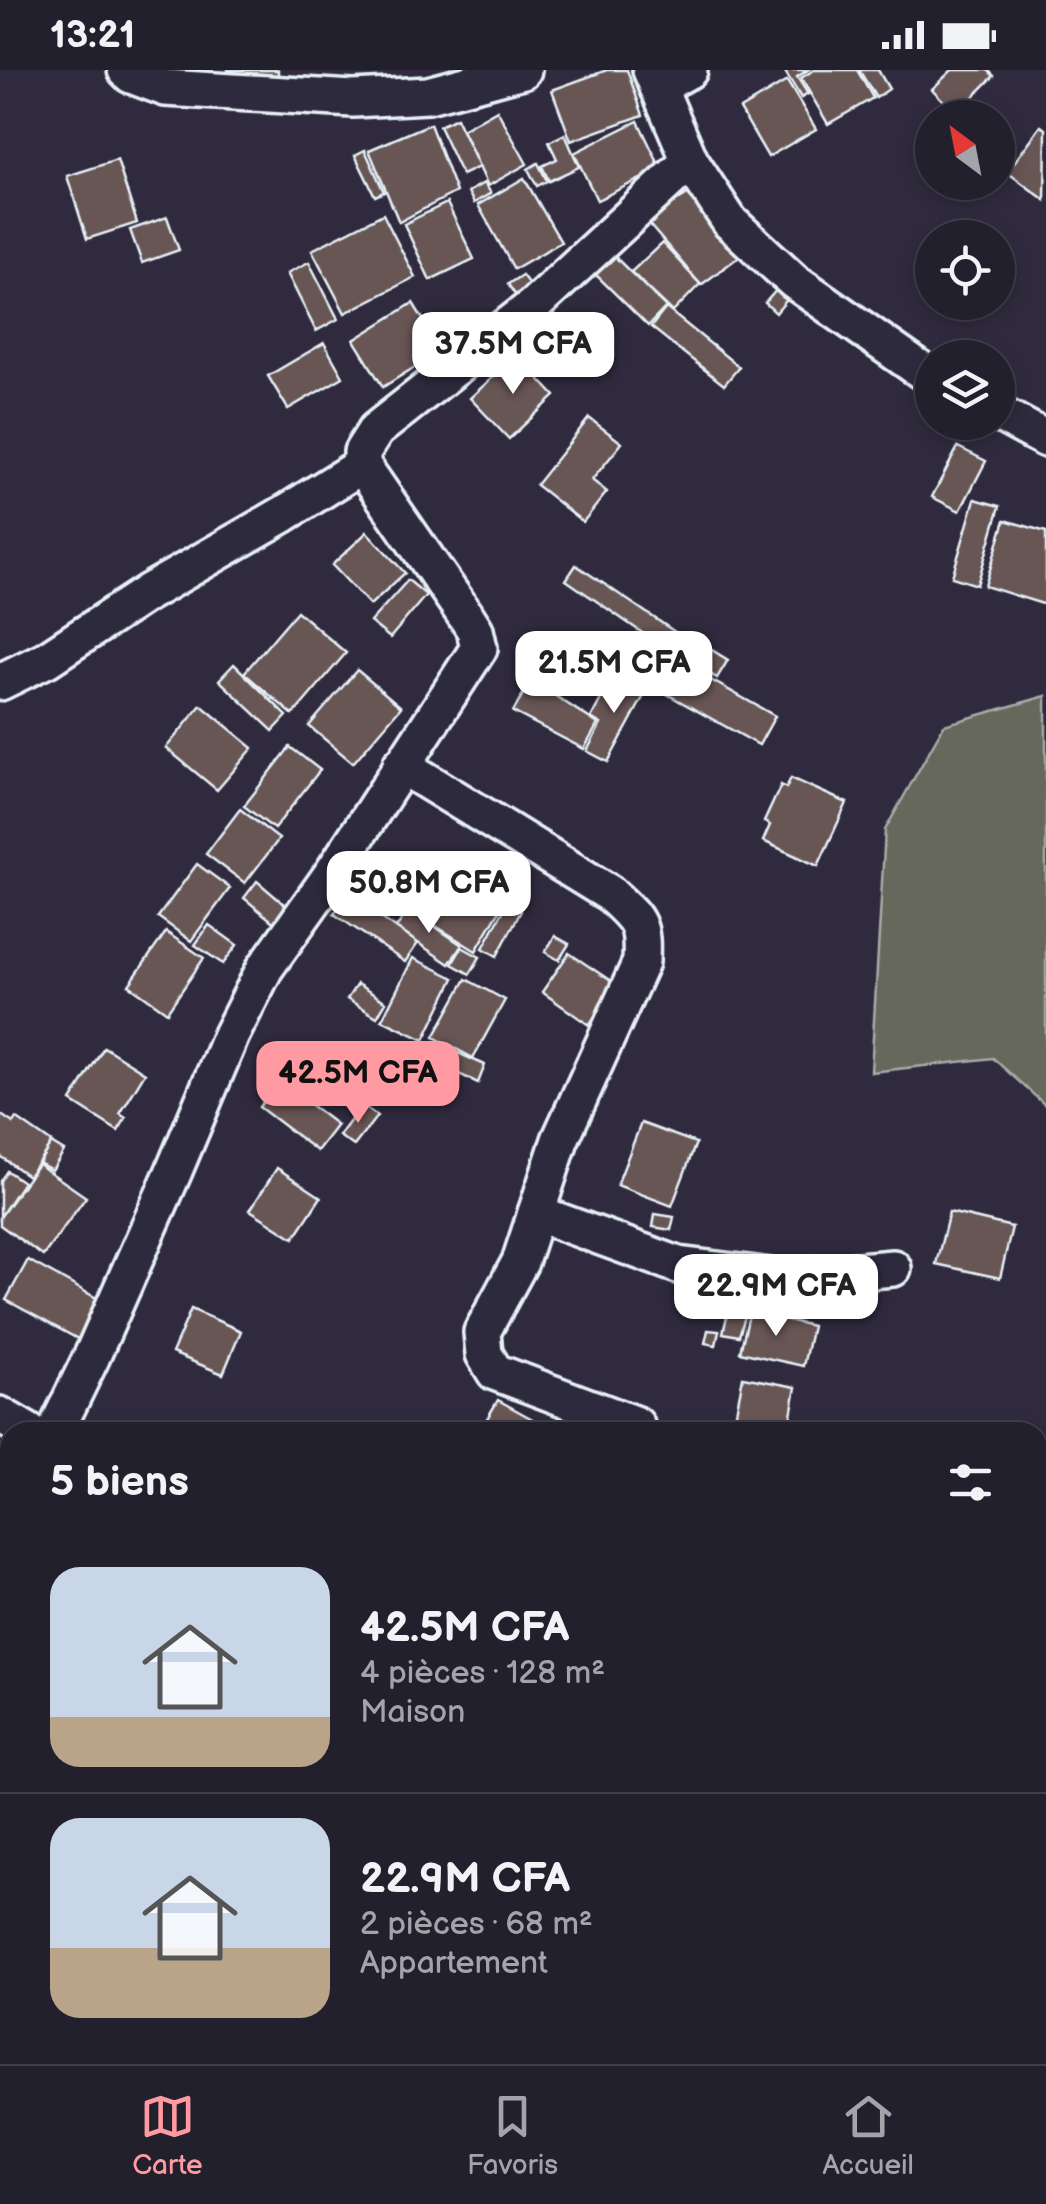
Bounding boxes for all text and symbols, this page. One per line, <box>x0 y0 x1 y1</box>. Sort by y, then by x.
text: 13:21 <box>50 13 135 58</box>
north arrow <box>915 100 1015 200</box>
map controls <box>915 100 1015 440</box>
button: locate <box>915 220 1015 320</box>
pin: 37.5M CFA <box>399 312 627 397</box>
text: 37.5M CFA <box>434 325 592 364</box>
button: layers <box>915 340 1015 440</box>
pin: 21.5M CFA <box>500 631 728 716</box>
text: 21.5M CFA <box>537 644 691 683</box>
pin: 50.8M CFA <box>315 851 543 936</box>
text: 50.8M CFA <box>349 864 509 903</box>
pin: 42.5M CFA <box>244 1041 472 1126</box>
text: 42.5M CFA <box>278 1054 438 1093</box>
pin: 22.9M CFA <box>662 1254 890 1339</box>
text: 22.9M CFA <box>696 1267 856 1306</box>
icon: filters <box>943 1455 998 1510</box>
text: 5 biens <box>50 1457 189 1508</box>
text: 42.5M CFA <box>360 1603 569 1654</box>
icon: home <box>130 1607 250 1727</box>
text: 4 pièces · 128 m² <box>360 1654 605 1693</box>
text: Maison <box>360 1693 465 1732</box>
text: 22.9M CFA <box>360 1854 570 1905</box>
icon: home <box>130 1858 250 1978</box>
text: 2 pièces · 68 m² <box>360 1905 593 1944</box>
text: Appartement <box>360 1944 548 1983</box>
tab: Carte <box>132 2089 203 2182</box>
tab: Favoris <box>467 2089 558 2182</box>
tab: Accueil <box>823 2089 914 2182</box>

